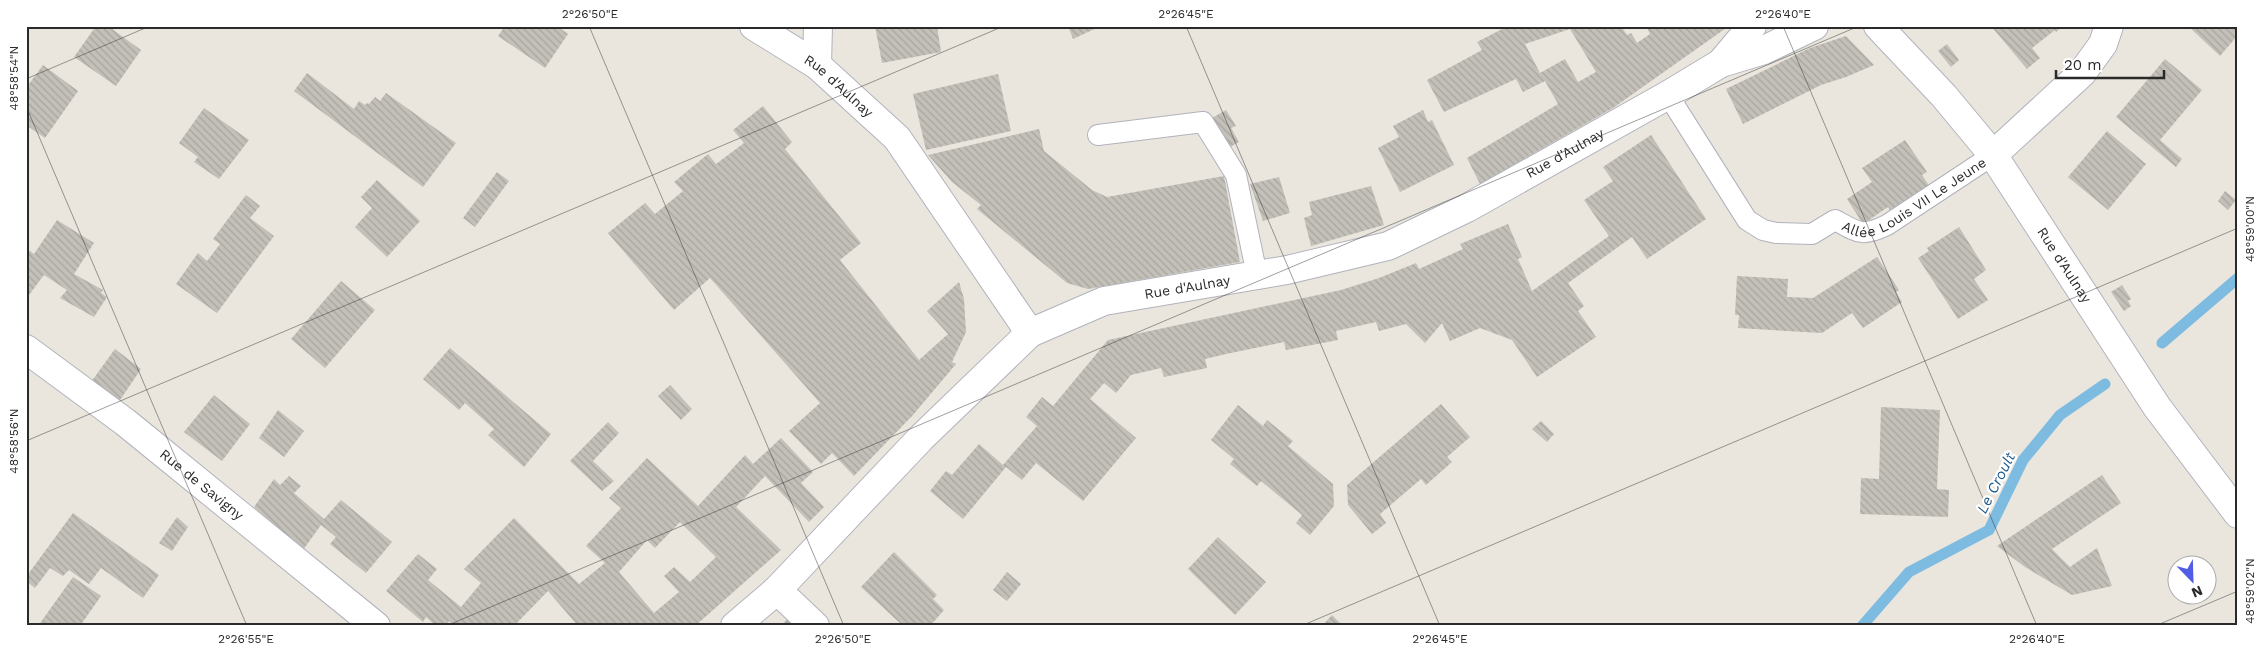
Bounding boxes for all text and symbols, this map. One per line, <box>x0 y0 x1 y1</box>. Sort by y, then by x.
text: 2°26'50"E <box>562 7 619 21</box>
text: 2°26'45"E <box>1158 7 1214 21</box>
text: 2°26'40"E <box>1755 7 1811 21</box>
text: 48°58'54"N <box>7 46 21 110</box>
scale bar <box>2056 48 2164 80</box>
street label: Rue d'Aulnay <box>801 51 877 121</box>
text: 20 m <box>2064 56 2102 74</box>
street label: Rue d'Aulnay <box>1523 124 1607 181</box>
street label: Allée Louis VII Le Jeune <box>1839 154 1989 240</box>
text: 48°59'00"N <box>2243 196 2257 262</box>
street label: Rue d'Aulnay <box>2034 224 2095 306</box>
street label: Rue d'Aulnay <box>1143 272 1232 302</box>
text: 48°58'56"N <box>7 408 21 474</box>
street label: Rue de Savigny <box>157 446 247 524</box>
water label: Le Croult <box>1973 449 2019 516</box>
north arrow <box>2166 554 2216 604</box>
text: 48°59'02"N <box>2243 558 2257 624</box>
text: N <box>2189 583 2205 601</box>
text: 2°26'55"E <box>218 632 274 646</box>
text: 2°26'50"E <box>815 632 872 646</box>
text: 2°26'45"E <box>1412 632 1468 646</box>
text: 2°26'40"E <box>2009 632 2065 646</box>

